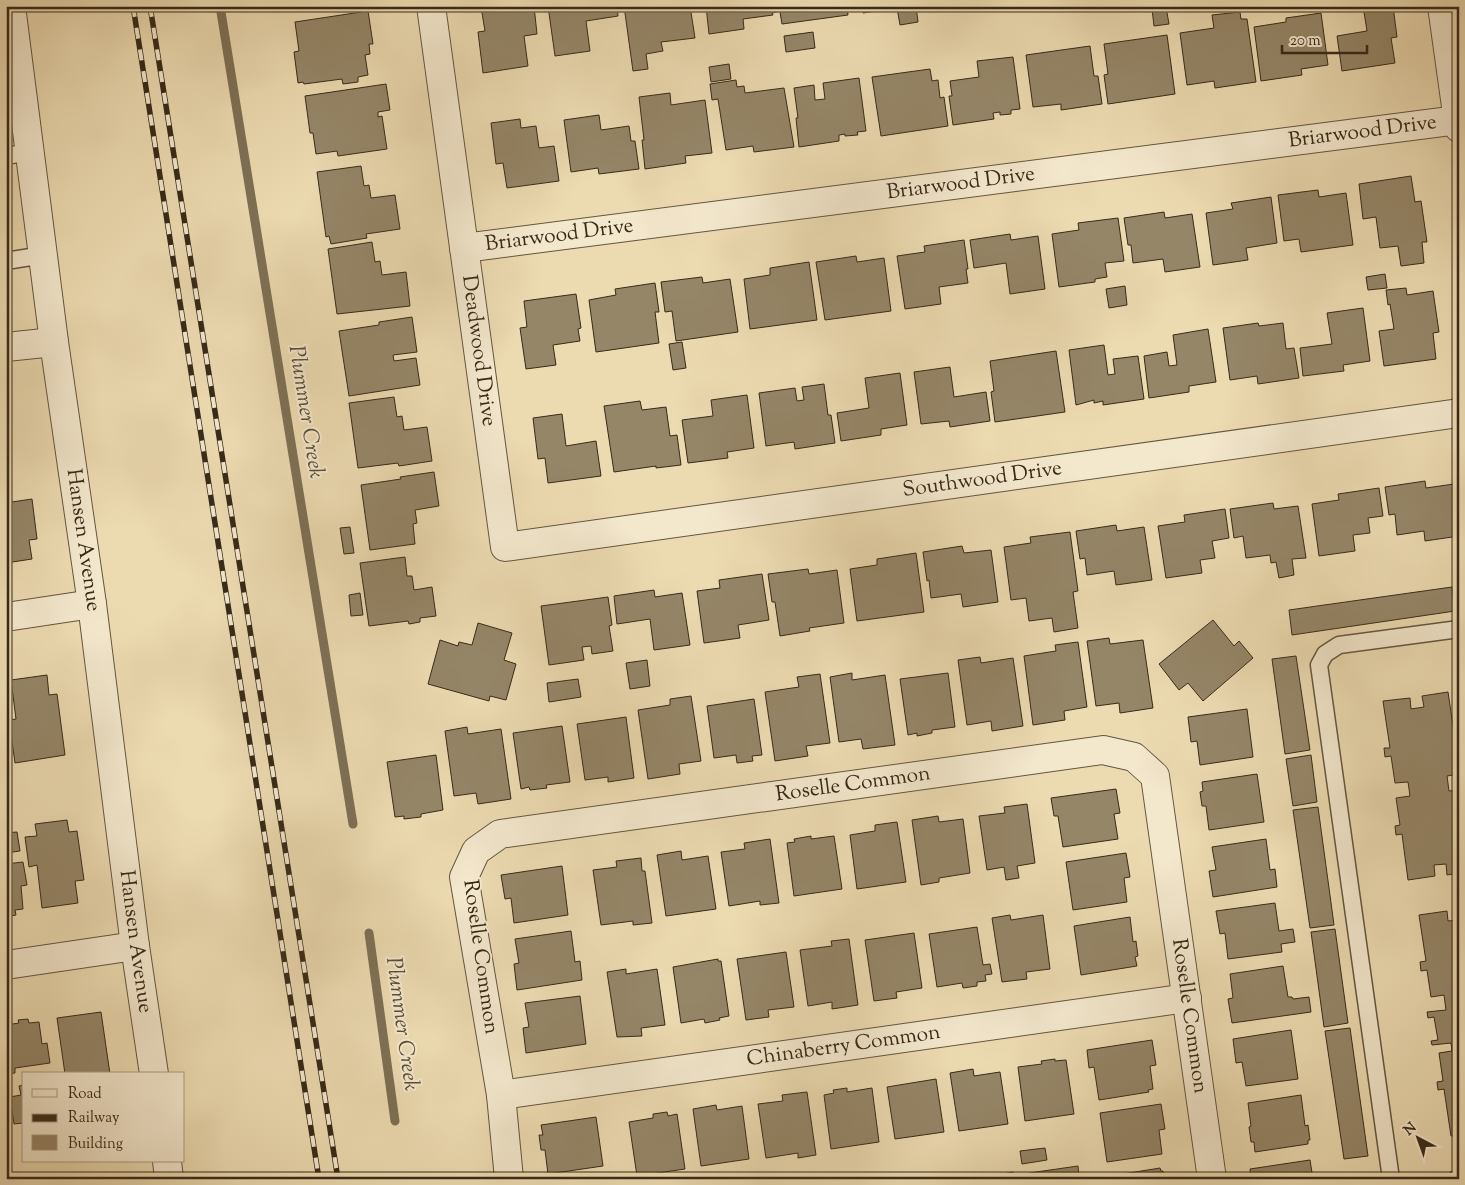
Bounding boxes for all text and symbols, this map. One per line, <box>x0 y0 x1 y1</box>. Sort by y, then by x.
scale bar <box>1282 22 1368 54</box>
text: 20 m <box>1290 31 1321 52</box>
street label: Briarwood Drive <box>1287 108 1439 157</box>
street label: Briarwood Drive <box>885 160 1037 208</box>
street label: Briarwood Drive <box>483 211 635 260</box>
street label: Deadwood Drive <box>453 273 503 428</box>
water label: Plummer Creek <box>279 343 331 481</box>
street label: Southwood Drive <box>901 454 1064 506</box>
street label: Hansen Avenue <box>58 467 108 613</box>
street label: Roselle Common <box>774 759 932 810</box>
street label: Hansen Avenue <box>111 869 160 1015</box>
street label: Roselle Common <box>454 878 506 1036</box>
street label: Roselle Common <box>1163 937 1215 1095</box>
water label: Plummer Creek <box>376 955 426 1093</box>
street label: Chinaberry Common <box>745 1018 942 1075</box>
legend <box>22 1072 185 1162</box>
text: Road <box>68 1084 102 1105</box>
text: Railway <box>68 1108 120 1129</box>
north arrow <box>1392 1112 1442 1162</box>
text: N <box>1400 1118 1422 1141</box>
text: Building <box>68 1134 123 1155</box>

